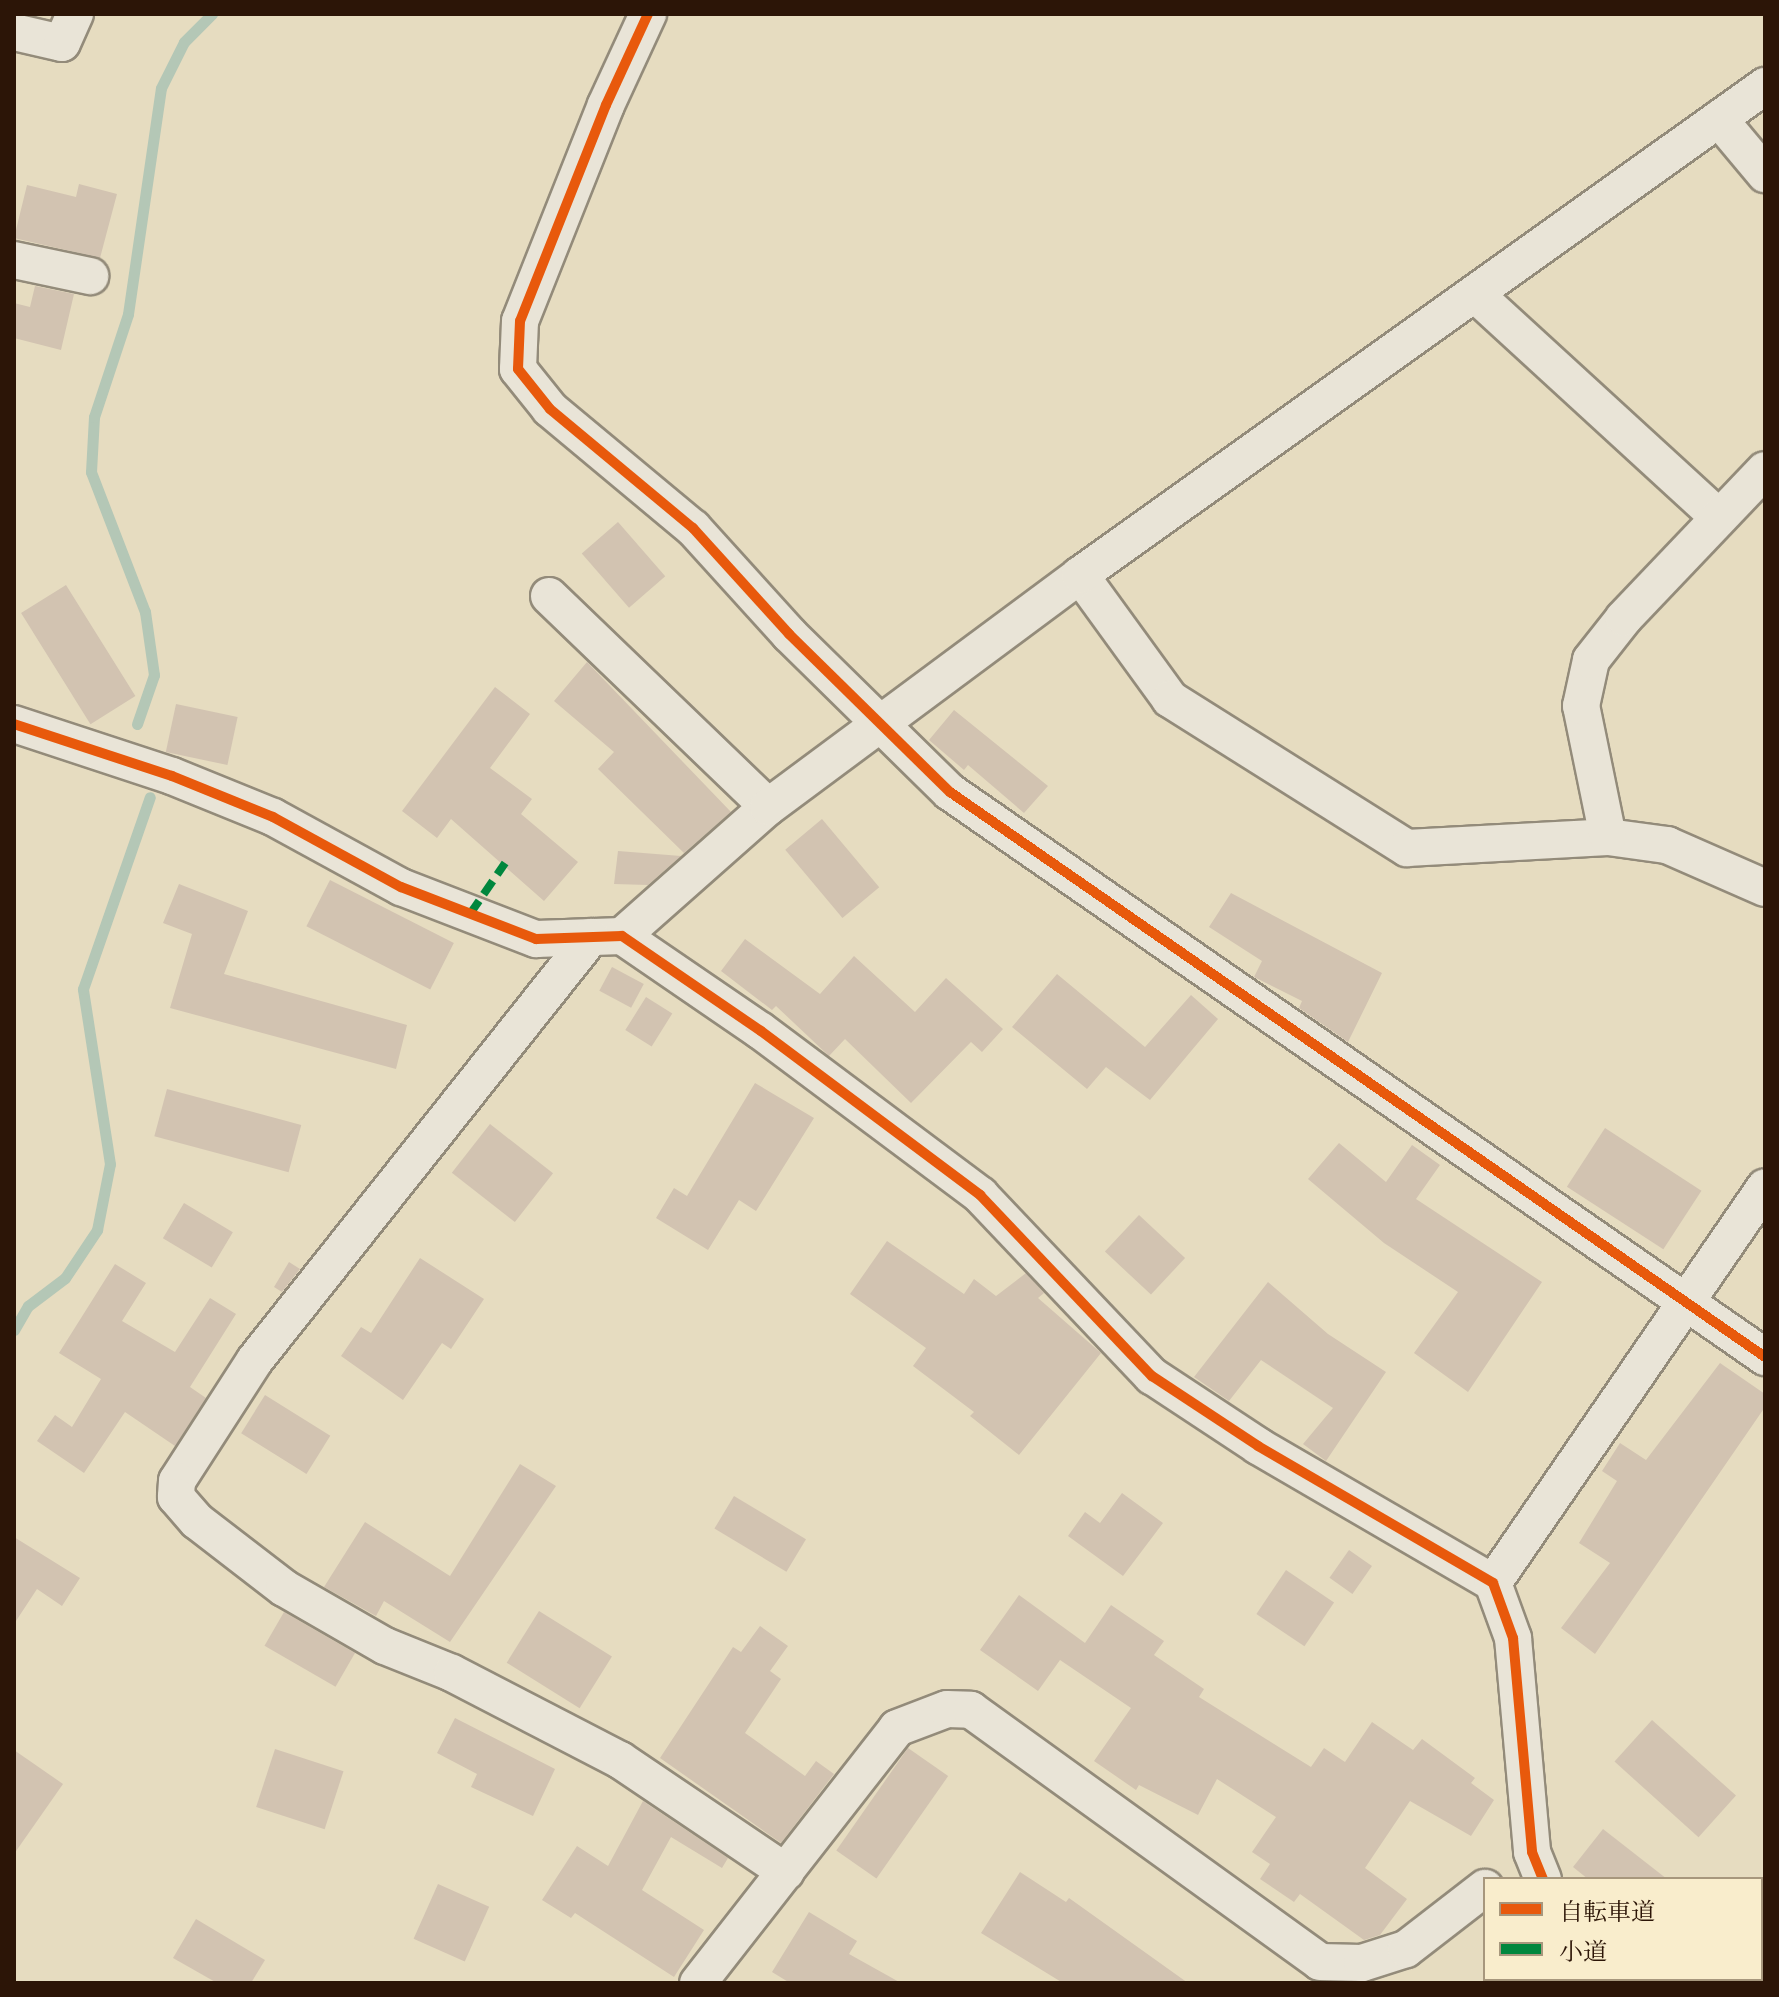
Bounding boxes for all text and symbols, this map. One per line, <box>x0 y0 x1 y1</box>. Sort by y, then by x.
legend <box>1483 1877 1763 1981</box>
text: 自転車道 <box>1559 1897 1655 1927</box>
text: 小道 <box>1559 1937 1607 1967</box>

